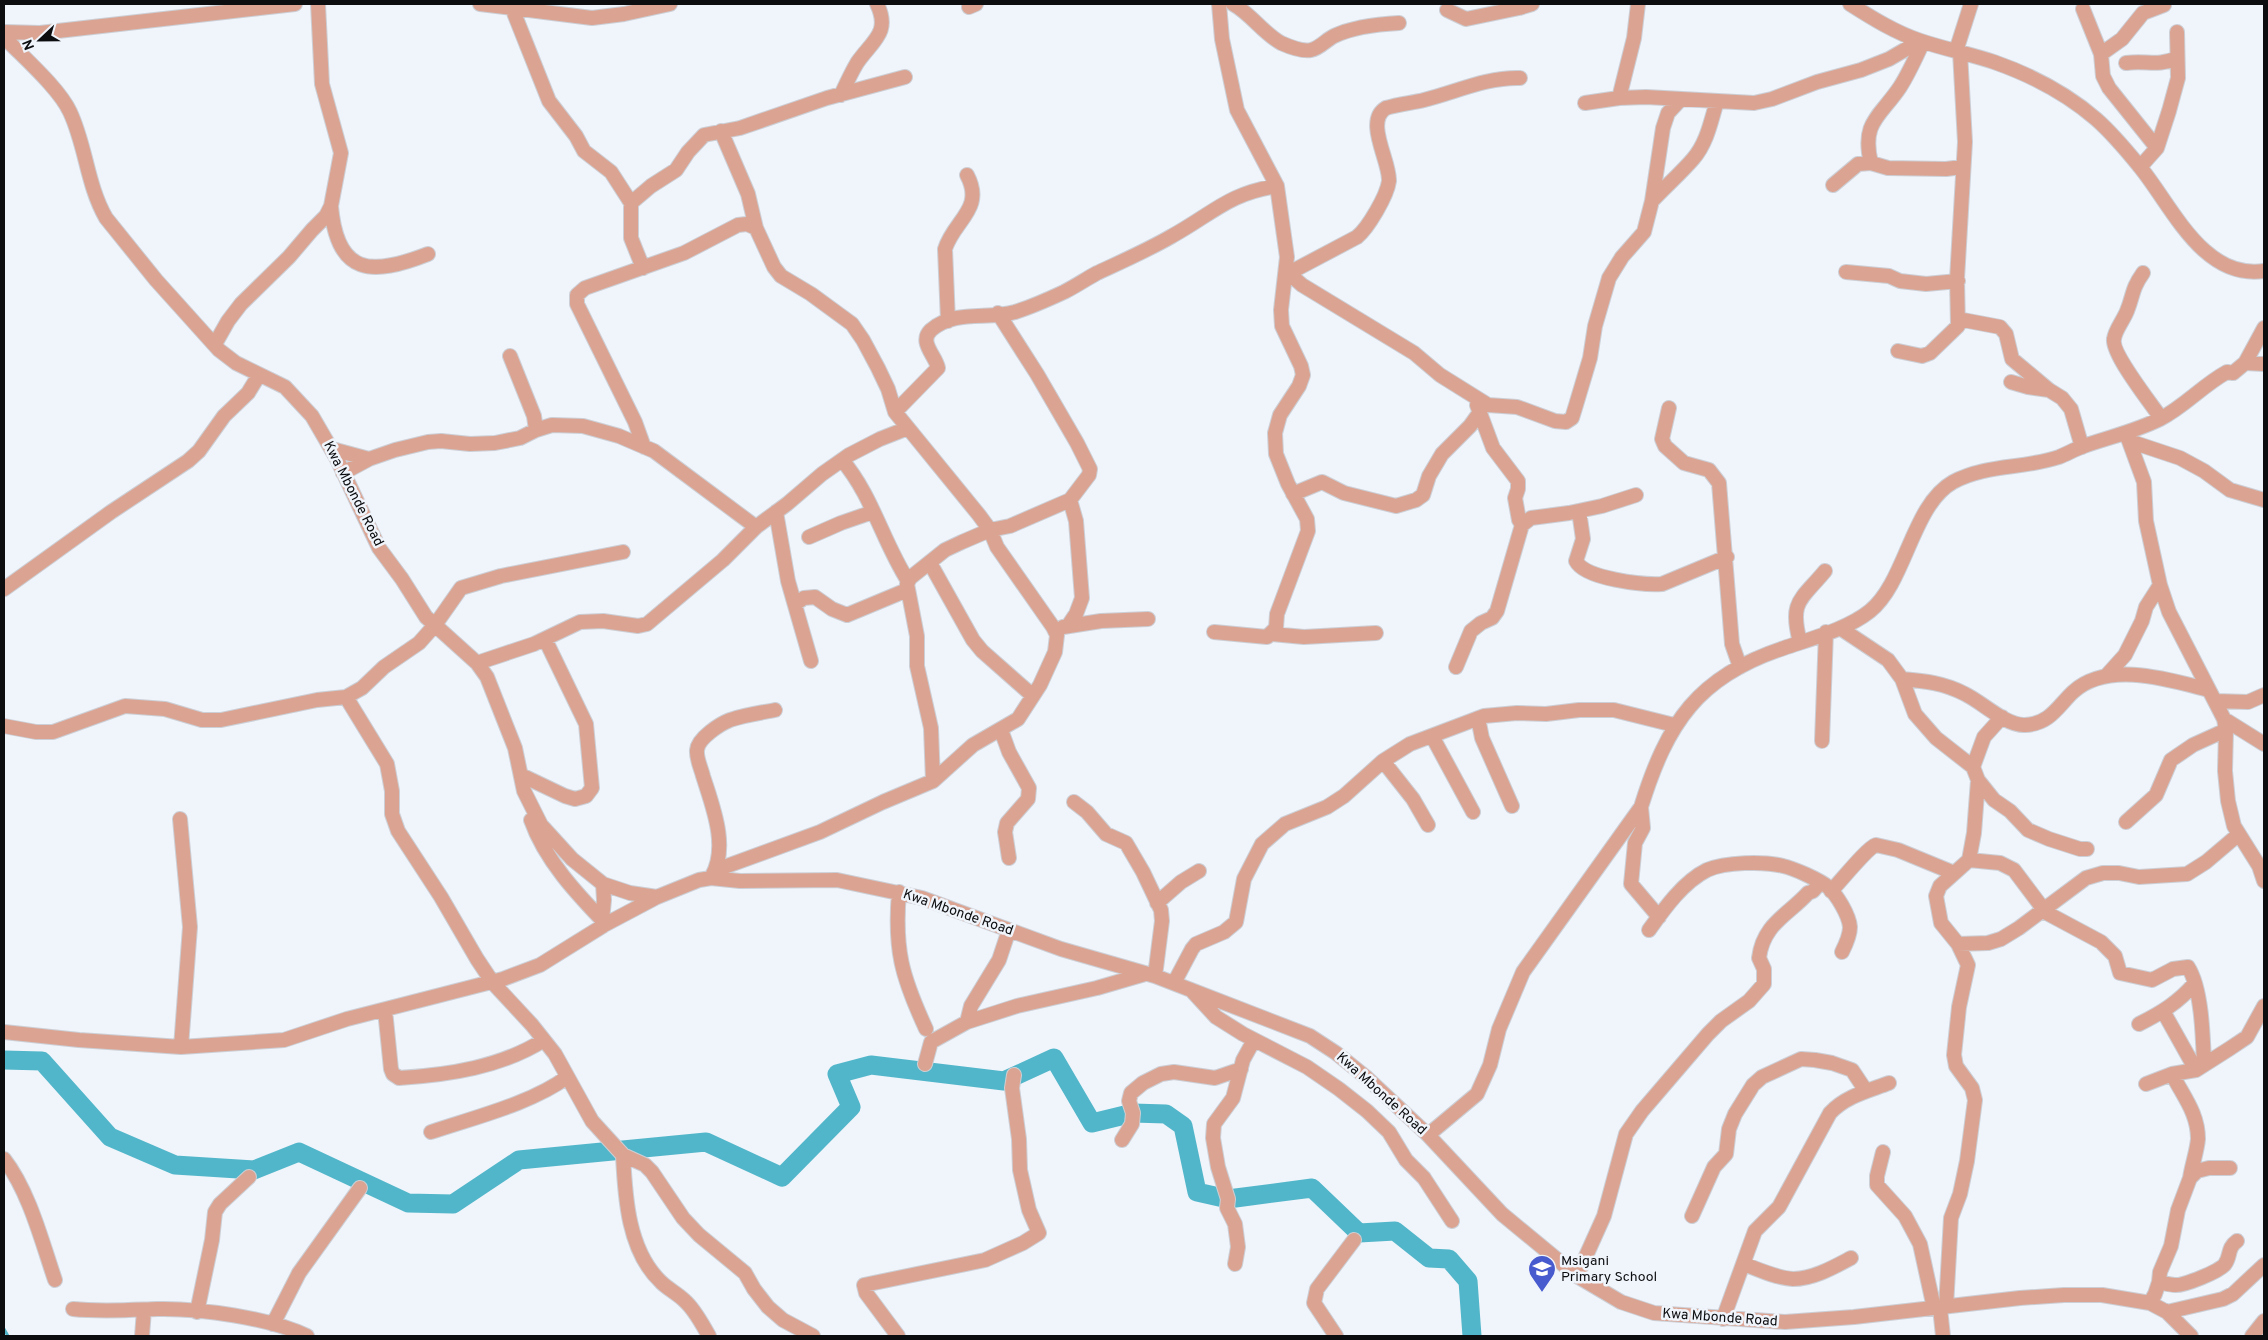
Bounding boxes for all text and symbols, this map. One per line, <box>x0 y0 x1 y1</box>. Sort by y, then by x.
north arrow <box>15 15 65 65</box>
text: N <box>20 36 39 52</box>
street label: Kwa Mbonde Road <box>319 439 387 549</box>
street label: Kwa Mbonde Road <box>901 886 1015 940</box>
street label: Kwa Mbonde Road <box>1332 1049 1430 1139</box>
place label: Msigani Primary School <box>1561 1253 1657 1286</box>
school or university icon: Msigani Primary School <box>1527 1254 1557 1293</box>
street label: Kwa Mbonde Road <box>1662 1305 1778 1331</box>

